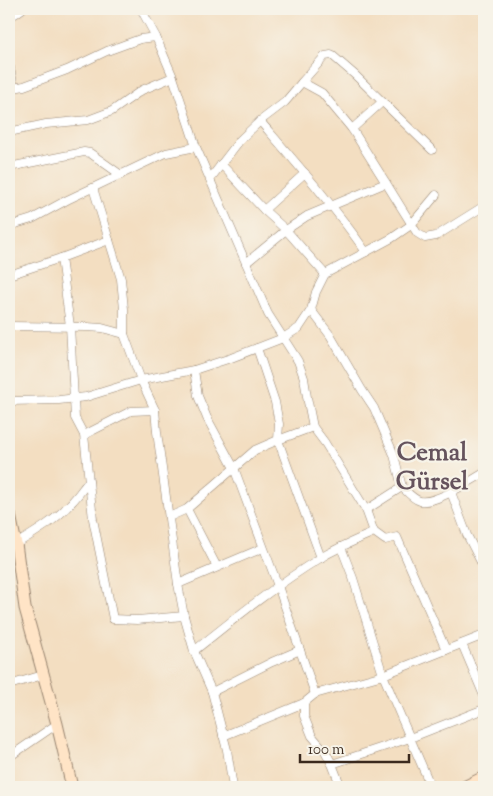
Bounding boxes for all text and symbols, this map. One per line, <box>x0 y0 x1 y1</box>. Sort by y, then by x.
district label: Cemal Gürsel <box>396 436 468 501</box>
scale bar <box>300 731 409 763</box>
text: 100 m <box>308 740 345 761</box>

